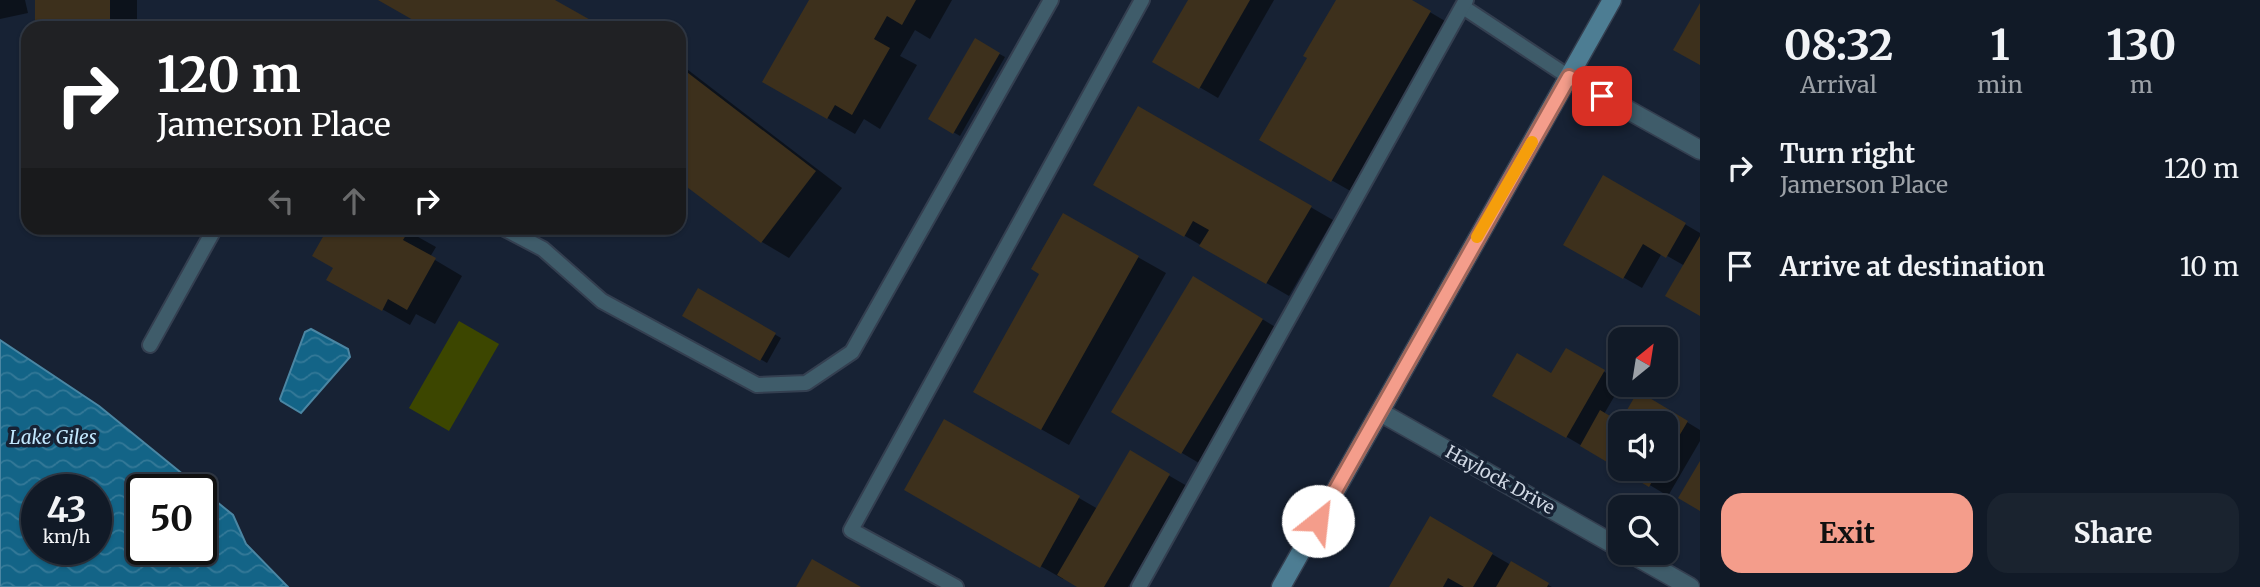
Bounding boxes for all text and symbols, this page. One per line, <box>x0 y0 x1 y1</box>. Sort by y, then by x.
text: 08:32 <box>1784 19 1894 71</box>
text: 1 <box>1990 19 2010 71</box>
text: 130 <box>2106 19 2176 71</box>
text: 120 m <box>157 44 301 105</box>
icon: right <box>42 49 133 140</box>
pin <box>1572 66 1632 126</box>
text: Arrival <box>1800 70 1877 99</box>
text: min <box>1977 70 2023 99</box>
text: m <box>2130 70 2153 99</box>
icon: arrive <box>1583 77 1621 115</box>
text: Jamerson Place <box>157 105 391 145</box>
text: Turn right <box>1780 137 1915 170</box>
icon: right <box>1721 149 1759 187</box>
text: 120 m <box>2164 152 2239 185</box>
text: Jamerson Place <box>1780 170 1948 199</box>
icon: left <box>262 182 300 220</box>
icon: ahead <box>335 182 373 220</box>
icon: right <box>408 182 446 220</box>
icon: arrive <box>1721 247 1759 285</box>
text: Arrive at destination <box>1780 250 2045 283</box>
text: 10 m <box>2180 250 2239 283</box>
north arrow <box>1608 327 1678 397</box>
map controls <box>1608 327 1678 565</box>
button: sound <box>1608 411 1678 481</box>
water label: Lake Giles <box>9 425 97 449</box>
street label: Haylock Drive <box>1442 440 1559 519</box>
speed limit sign: 50 <box>126 474 217 565</box>
position arrow <box>1281 484 1355 558</box>
text: 43 <box>46 488 87 532</box>
button: Exit <box>1721 493 1973 573</box>
button: Share <box>1987 493 2239 573</box>
button: search <box>1608 495 1678 565</box>
text: km/h <box>43 525 90 548</box>

